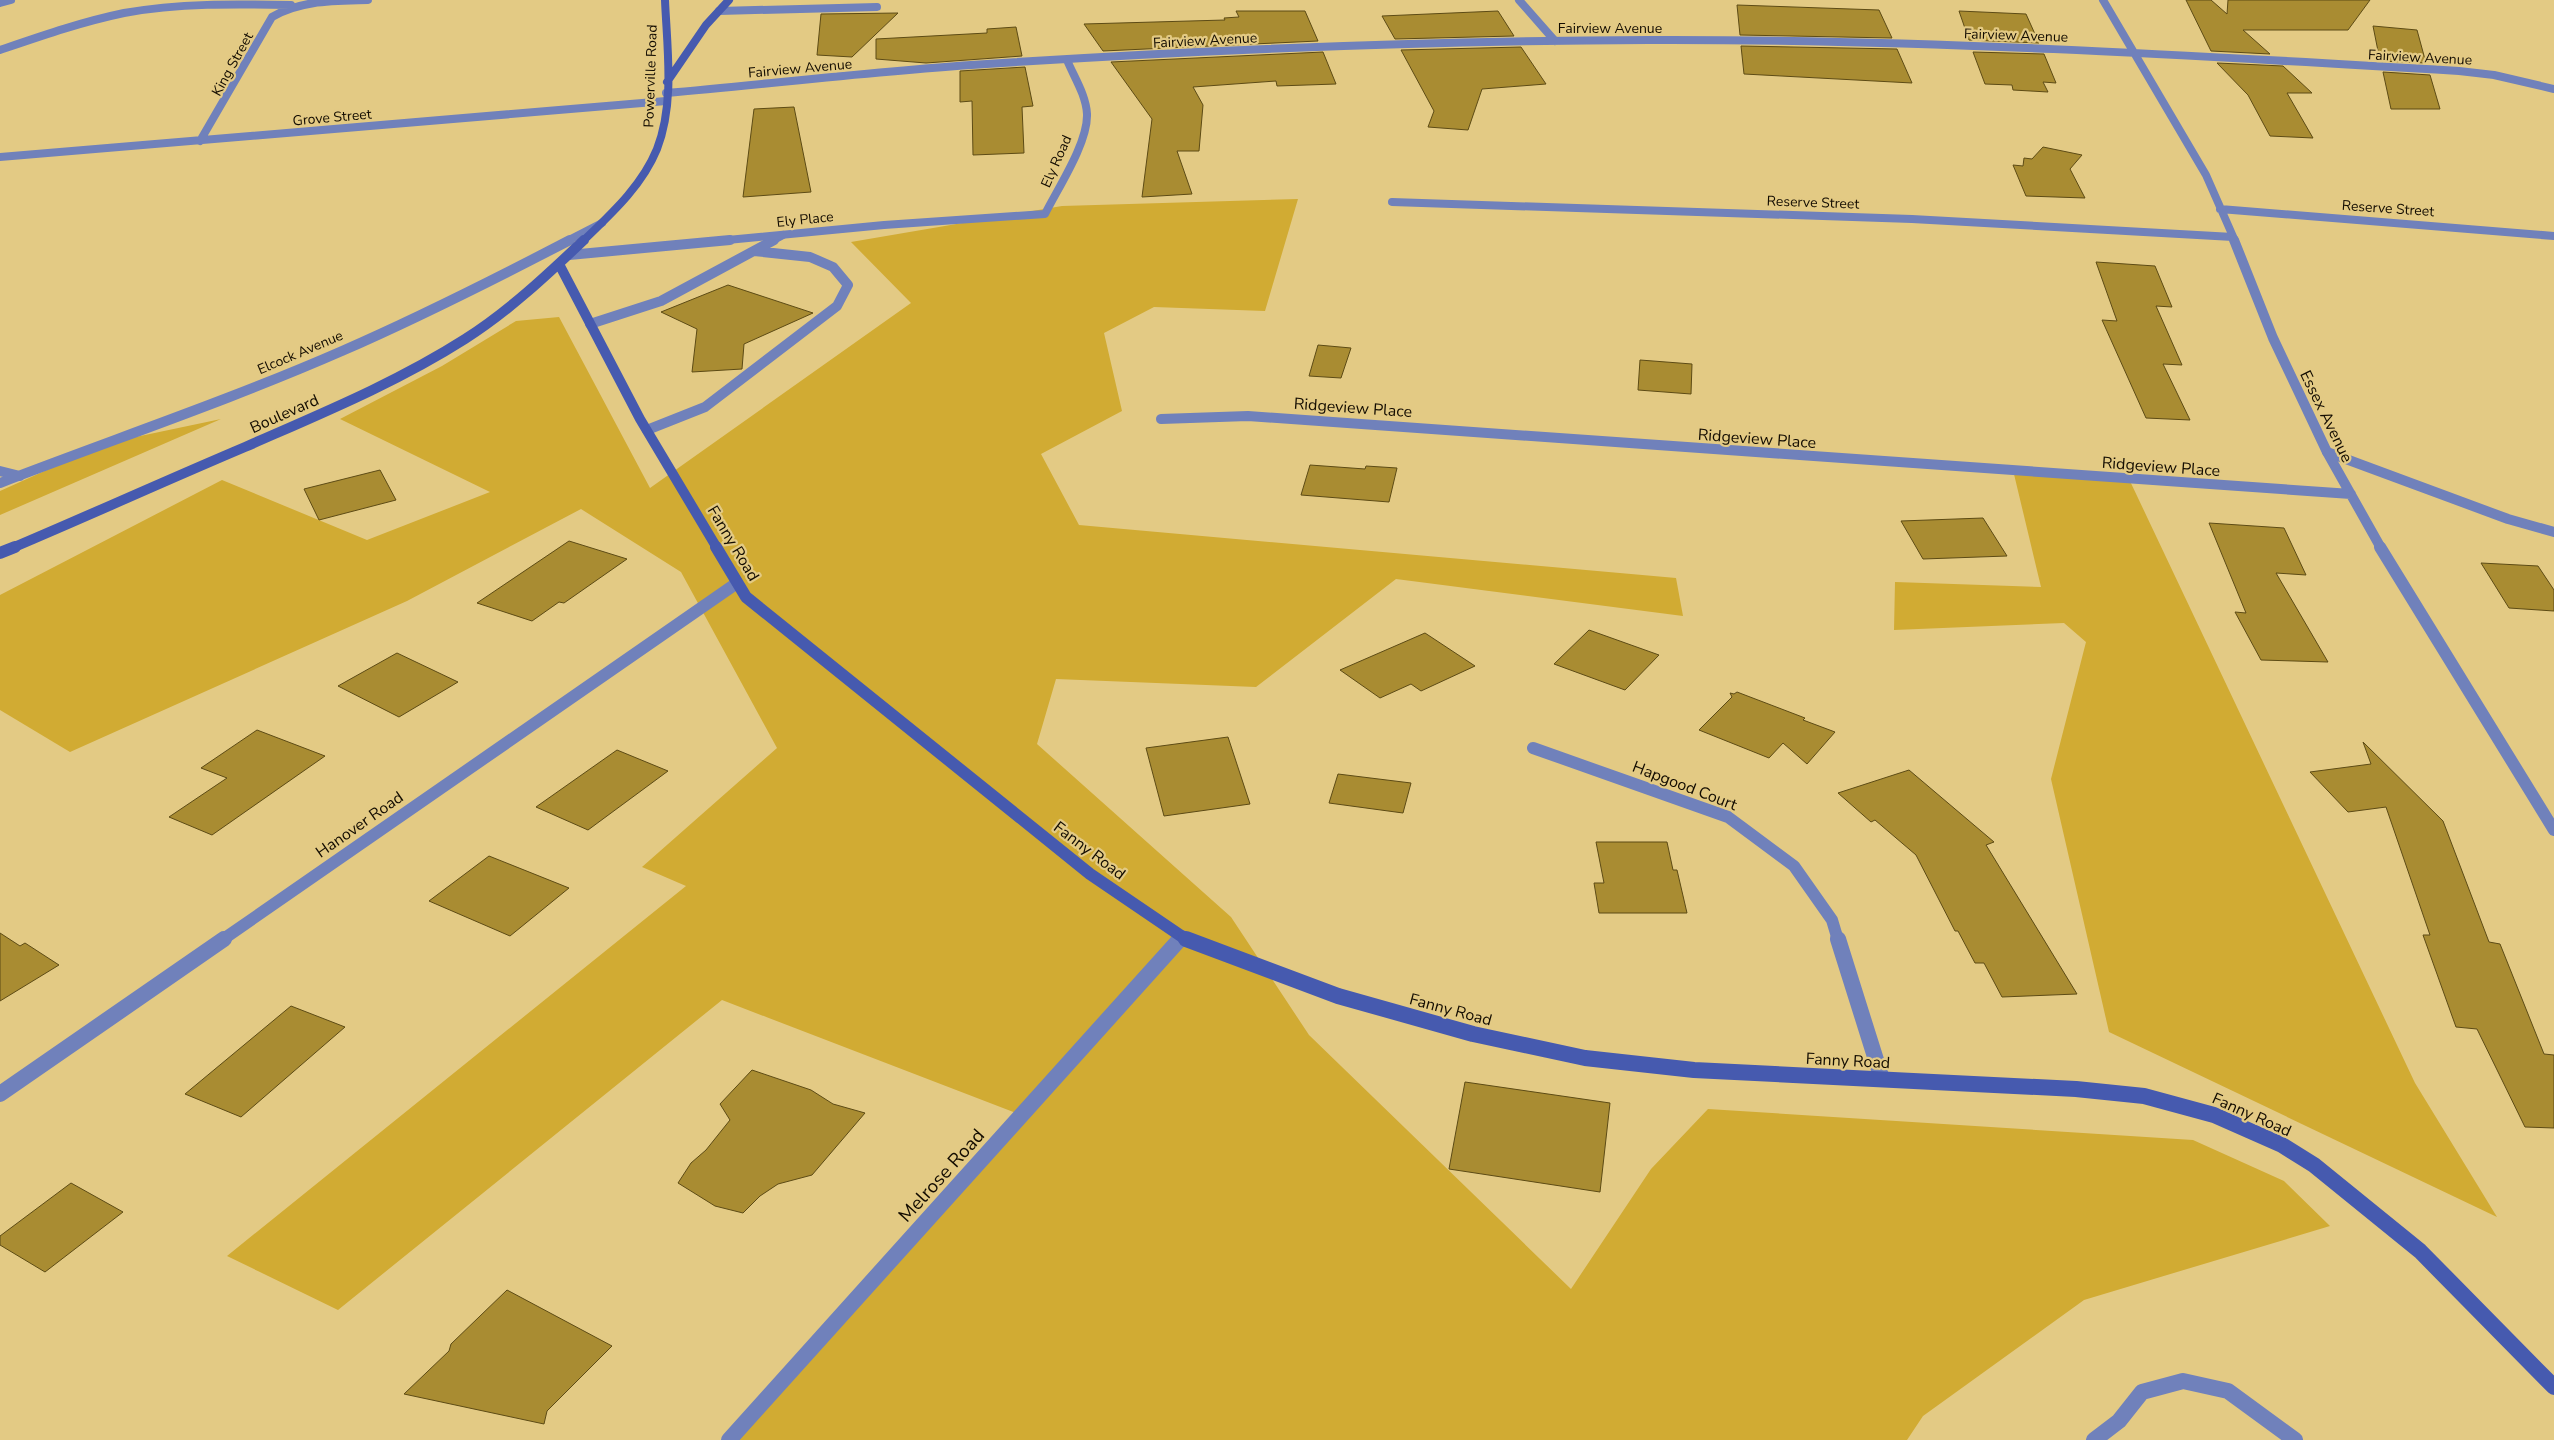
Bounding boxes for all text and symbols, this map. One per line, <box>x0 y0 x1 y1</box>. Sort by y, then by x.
street label: Fairview Avenue <box>1558 19 1662 38</box>
street label: Powerville Road <box>639 24 662 128</box>
street label: Fairview Avenue <box>1964 24 2068 47</box>
street label: Fairview Avenue <box>1152 28 1258 53</box>
street label: King Street <box>207 29 258 99</box>
street label: Fairview Avenue <box>2367 45 2473 70</box>
street label: Fairview Avenue <box>747 54 853 83</box>
street label: Grove Street <box>292 105 372 130</box>
street label: Ely Road <box>1036 132 1076 190</box>
street label: Reserve Street <box>1766 191 1860 214</box>
street label: Reserve Street <box>2341 196 2435 221</box>
street label: Ely Place <box>776 207 834 232</box>
street label: Elcock Avenue <box>255 326 346 379</box>
street label: Essex Avenue <box>2294 367 2358 466</box>
street label: Boulevard <box>246 389 322 439</box>
street label: Ridgeview Place <box>1293 393 1413 423</box>
street label: Ridgeview Place <box>1697 424 1817 454</box>
street label: Ridgeview Place <box>2101 452 2221 482</box>
street label: Fanny Road <box>702 502 764 585</box>
street label: Hapgood Court <box>1629 756 1740 816</box>
street label: Hanover Road <box>311 786 408 863</box>
street label: Fanny Road <box>1049 817 1130 885</box>
street label: Fanny Road <box>1407 988 1494 1032</box>
street label: Fanny Road <box>1805 1048 1891 1074</box>
street label: Fanny Road <box>2208 1088 2295 1142</box>
street label: Melrose Road <box>893 1123 991 1228</box>

